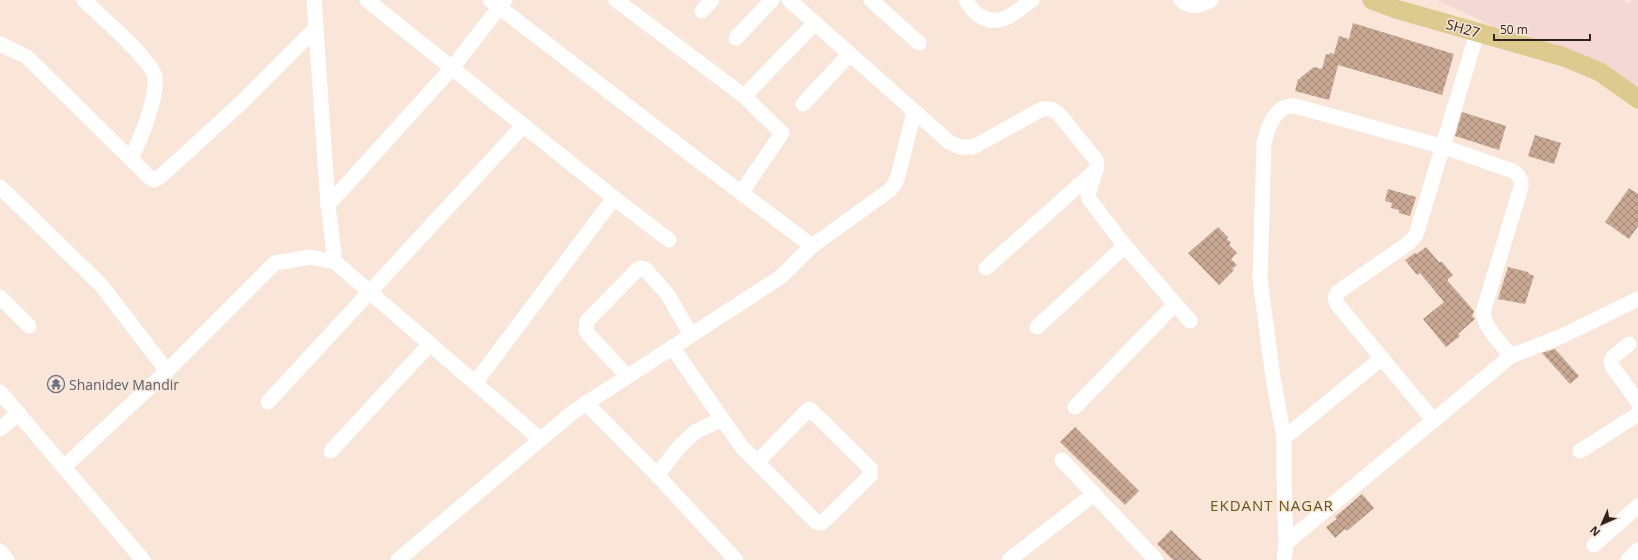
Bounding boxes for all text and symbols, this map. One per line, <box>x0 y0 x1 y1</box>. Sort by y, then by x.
street label: SH27 <box>1444 14 1482 42</box>
scale bar <box>1494 16 1590 42</box>
text: 50 m <box>1500 21 1528 38</box>
temple icon: Shanidev Mandir <box>46 374 66 394</box>
place label: Shanidev Mandir <box>69 375 179 394</box>
district label: EKDANT NAGAR <box>1210 495 1334 515</box>
north arrow <box>1582 504 1622 544</box>
text: N <box>1586 523 1603 540</box>

